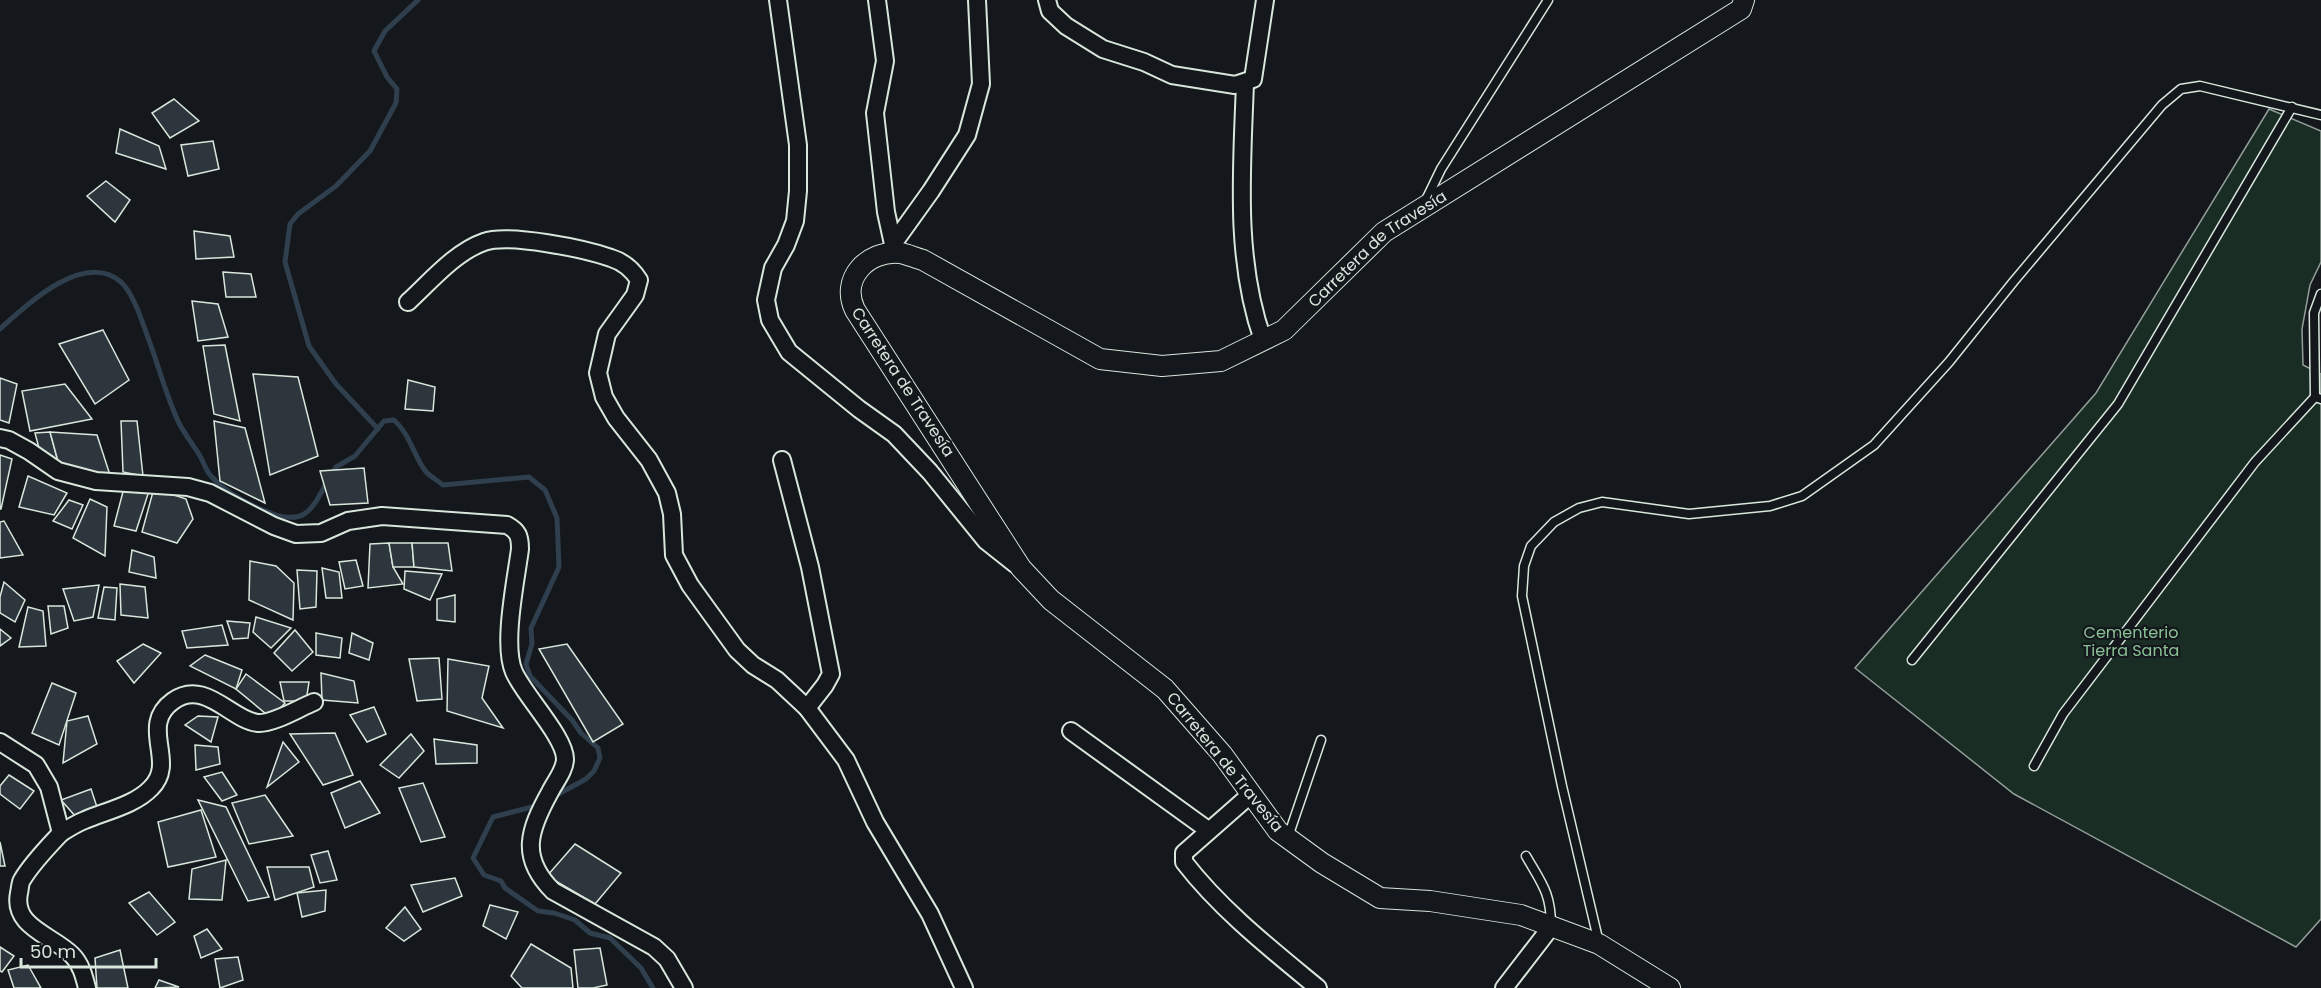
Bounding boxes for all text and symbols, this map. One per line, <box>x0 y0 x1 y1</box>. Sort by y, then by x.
street label: Carretera de Travesía <box>1302 184 1451 312</box>
street label: Carretera de Travesía <box>846 303 960 461</box>
park label: Cementerio Tierra Santa <box>2083 621 2179 662</box>
street label: Carretera de Travesía <box>1161 687 1289 837</box>
scale bar <box>21 931 156 969</box>
text: 50 m <box>30 939 76 964</box>

